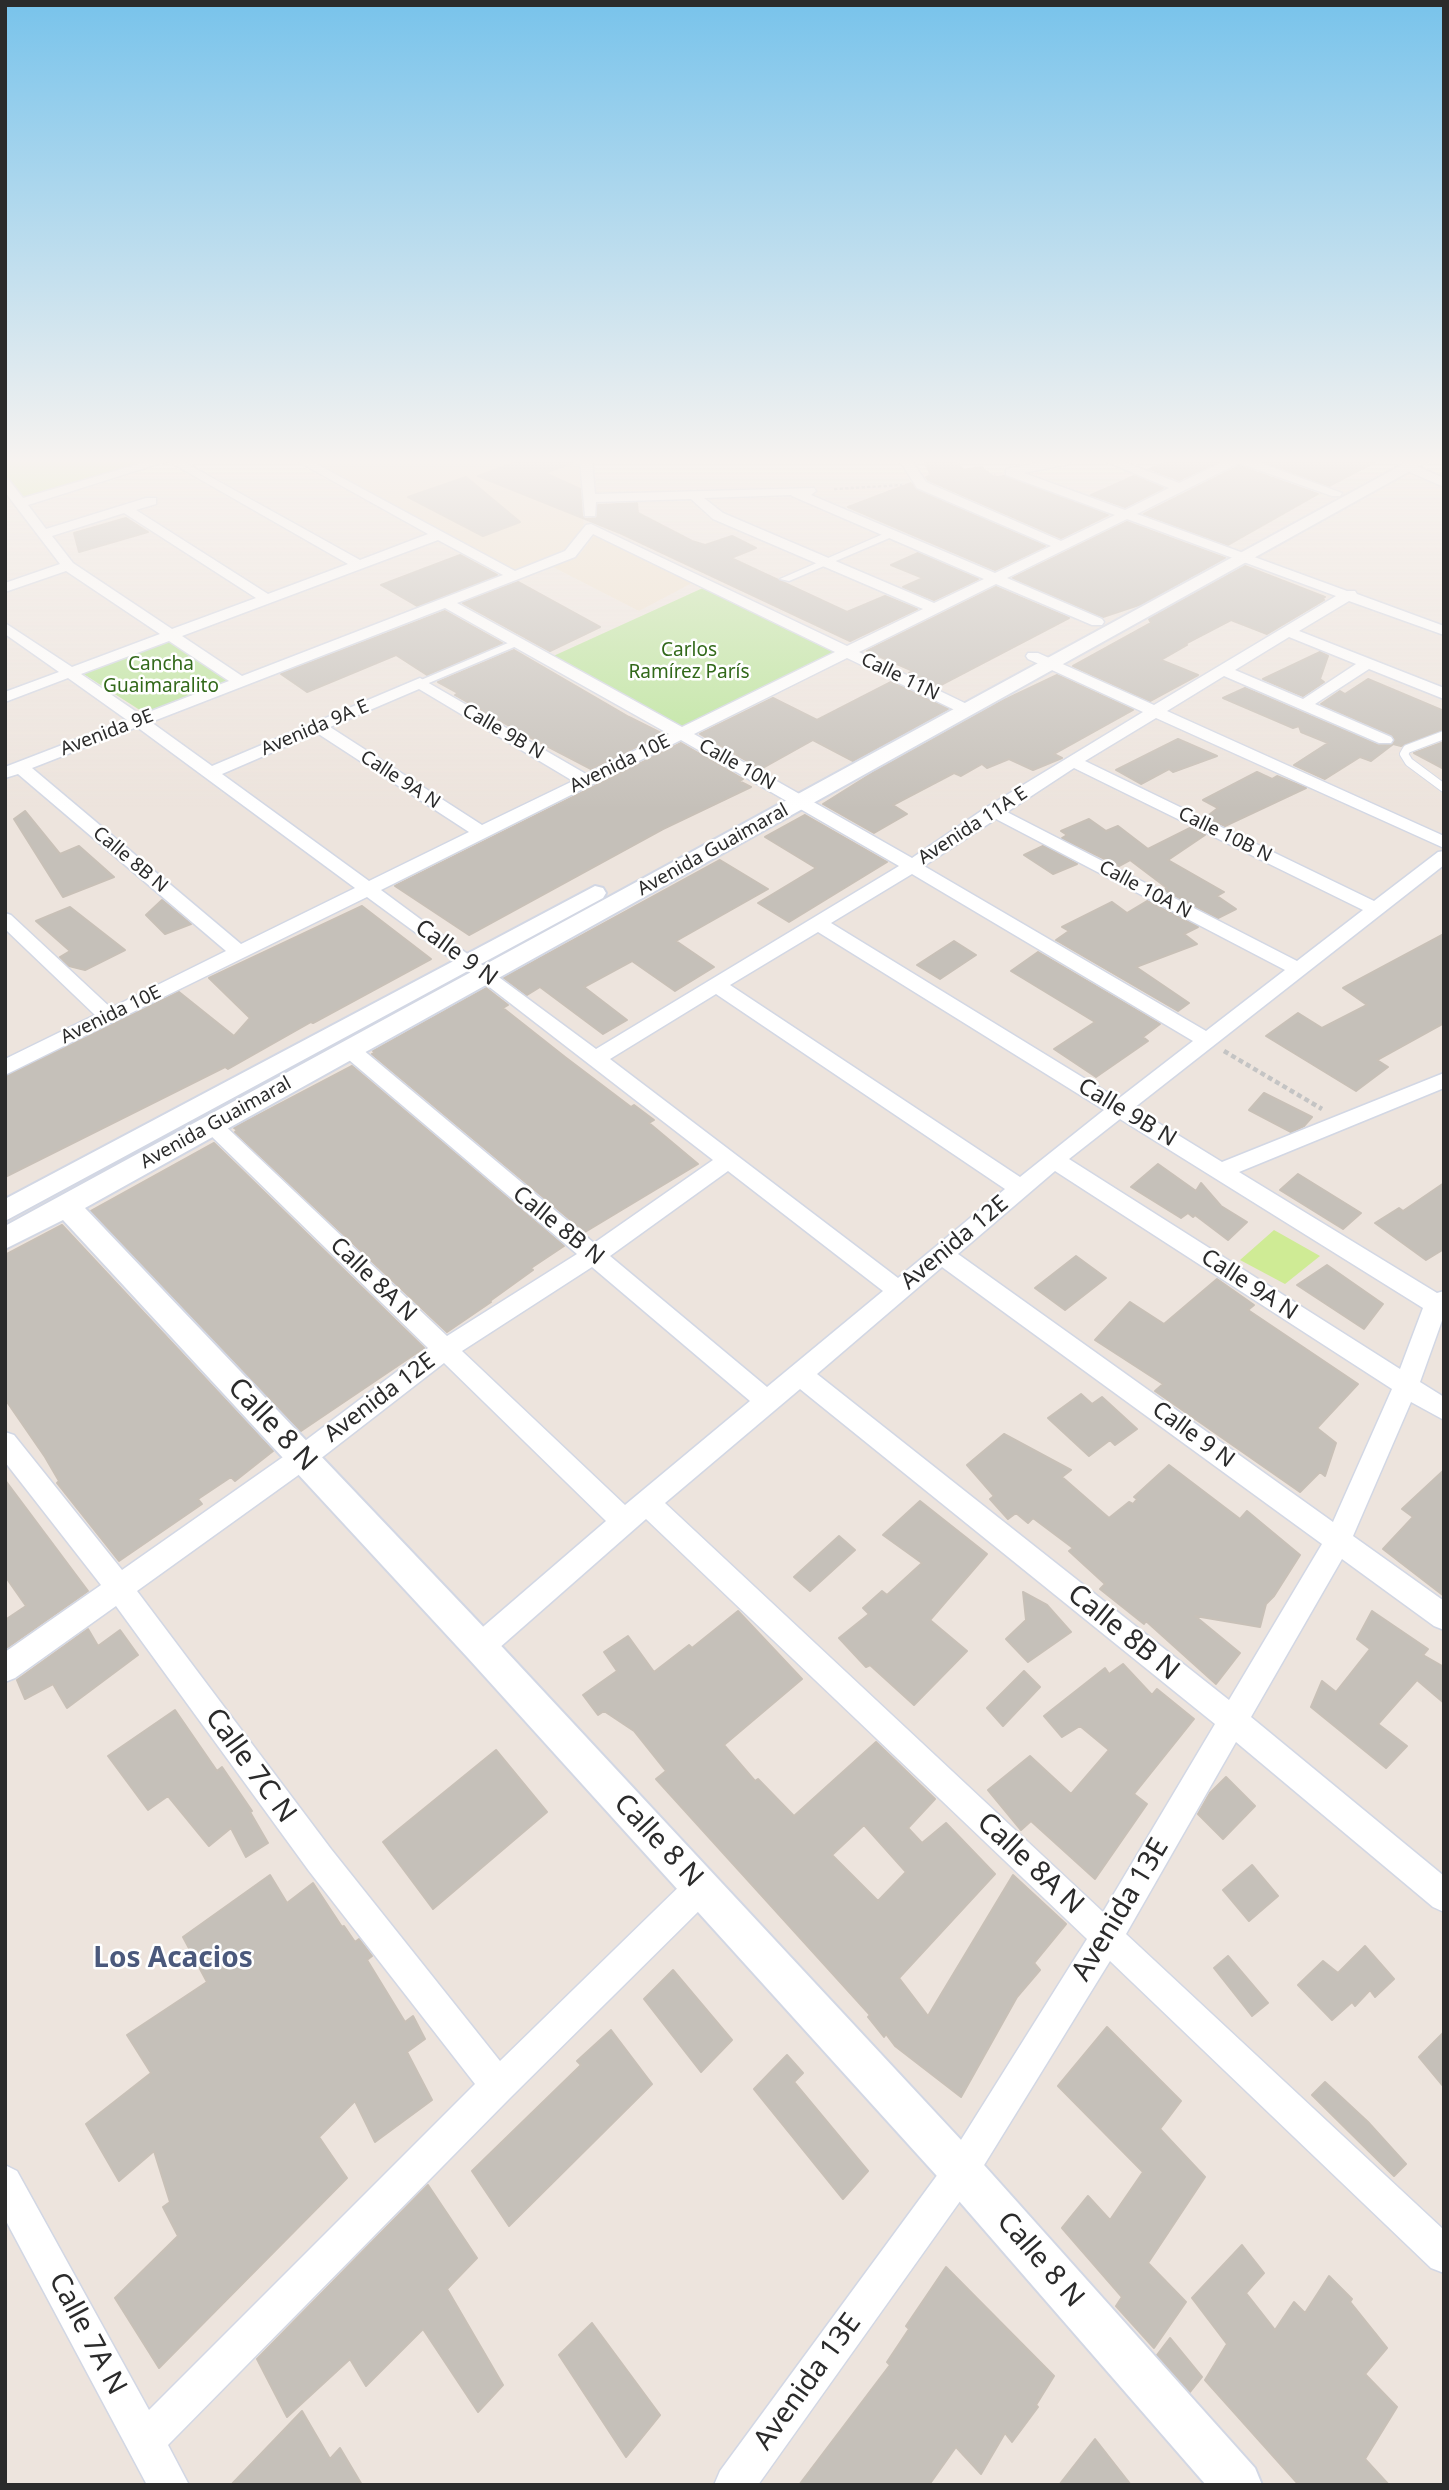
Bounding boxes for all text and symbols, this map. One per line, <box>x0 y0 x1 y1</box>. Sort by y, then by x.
park label: Carlos Ramírez París <box>628 640 750 684</box>
street label: Calle 11N <box>857 648 943 706</box>
park label: Cancha Guaimaralito <box>103 654 219 698</box>
street label: Avenida 9A E <box>258 695 372 761</box>
street label: Calle 9B N <box>458 699 548 765</box>
street label: Avenida 9E <box>57 705 157 761</box>
street label: Avenida 10E <box>566 730 674 798</box>
street label: Calle 10N <box>695 735 779 795</box>
street label: Calle 9A N <box>356 746 444 814</box>
street label: Avenida 11A E <box>914 782 1032 870</box>
street label: Avenida Guaimaral <box>634 799 792 901</box>
street label: Calle 10B N <box>1174 802 1276 868</box>
street label: Calle 8B N <box>88 822 172 898</box>
street label: Calle 10A N <box>1095 856 1195 924</box>
street label: Calle 9 N <box>410 914 502 992</box>
street label: Avenida 10E <box>57 981 165 1049</box>
street label: Avenida Guaimaral <box>137 1072 295 1174</box>
street label: Calle 9B N <box>1073 1073 1181 1153</box>
street label: Calle 8B N <box>507 1181 609 1271</box>
street label: Avenida 12E <box>896 1190 1014 1296</box>
street label: Calle 8A N <box>324 1232 422 1328</box>
street label: Calle 9A N <box>1196 1244 1302 1326</box>
street label: Avenida 12E <box>319 1347 441 1449</box>
street label: Calle 8 N <box>220 1371 324 1479</box>
street label: Calle 9 N <box>1147 1396 1239 1474</box>
street label: Calle 8B N <box>1060 1578 1186 1688</box>
street label: Calle 7C N <box>197 1702 303 1830</box>
street label: Calle 8 N <box>606 1787 710 1895</box>
street label: Calle 8A N <box>970 1806 1090 1922</box>
street label: Avenida 13E <box>1065 1833 1177 1987</box>
district label: Los Acacios <box>93 1942 253 1976</box>
street label: Calle 8 N <box>989 2205 1091 2315</box>
street label: Calle 7A N <box>41 2267 133 2401</box>
street label: Avenida 13E <box>747 2307 869 2457</box>

